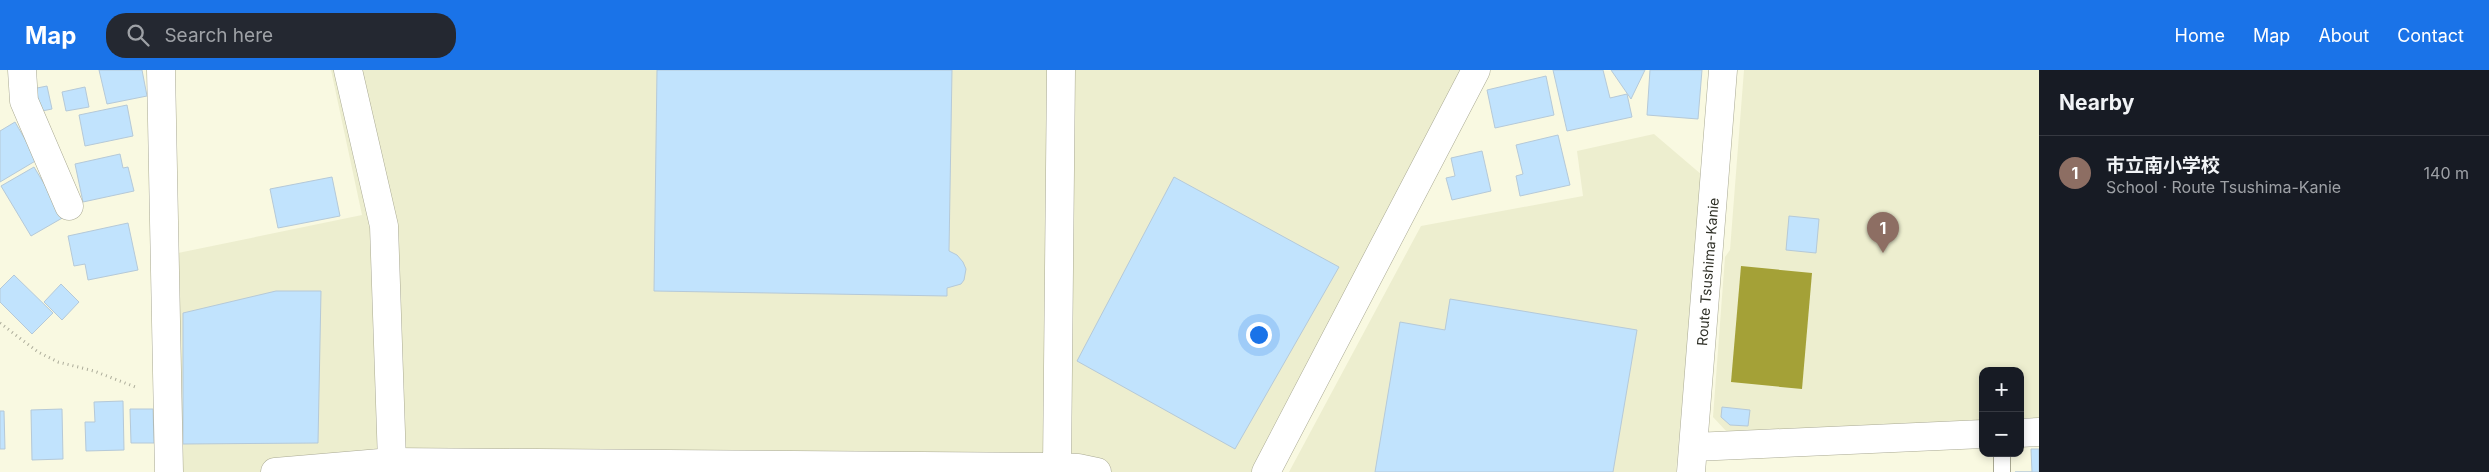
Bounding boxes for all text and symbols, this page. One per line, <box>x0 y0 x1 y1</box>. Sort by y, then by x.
search box <box>106 13 456 58</box>
text: Map <box>25 21 76 50</box>
icon: search <box>124 21 152 49</box>
text: Search here <box>164 24 273 47</box>
text: Home <box>2175 25 2225 46</box>
text: Map <box>2253 25 2290 46</box>
text: About <box>2318 25 2369 46</box>
text: Contact <box>2397 25 2464 46</box>
text: Nearby <box>2059 90 2134 115</box>
text: 市立南小学校 <box>2106 154 2220 177</box>
text: 1 <box>2072 163 2078 183</box>
text: 140 m <box>2424 163 2469 183</box>
text: School · Route Tsushima-Kanie <box>2106 177 2341 197</box>
street label: Route Tsushima-Kanie <box>1693 197 1721 346</box>
pin: 1 <box>1867 212 1899 253</box>
your location <box>1246 322 1272 348</box>
map controls <box>1979 367 2024 457</box>
button: + <box>1979 367 2024 412</box>
button: − <box>1979 412 2024 457</box>

